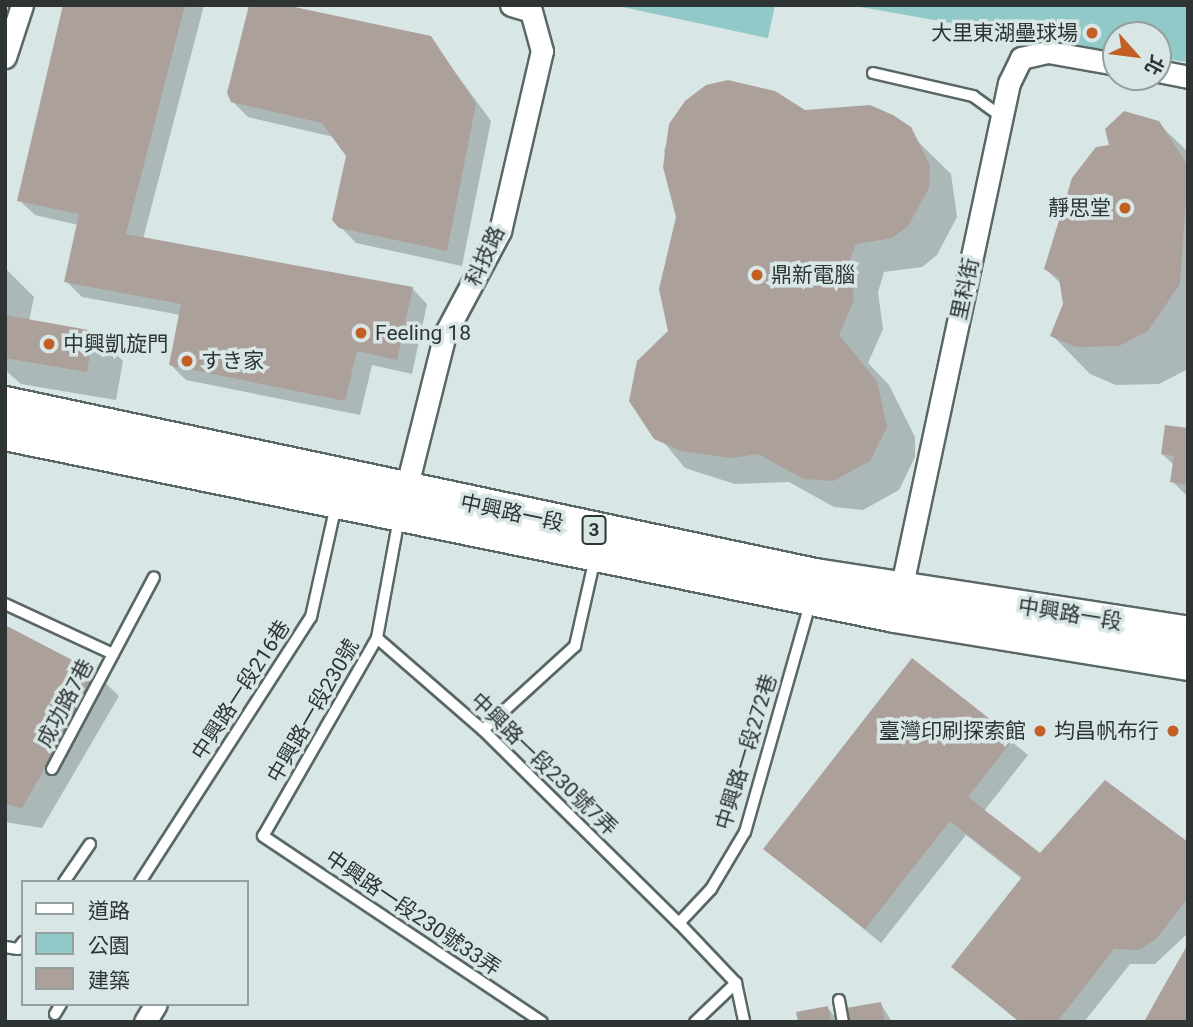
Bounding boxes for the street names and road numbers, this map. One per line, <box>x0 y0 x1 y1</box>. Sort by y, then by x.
street label: 科技路 <box>460 222 510 290</box>
street label: 里科街 <box>946 256 984 322</box>
street label: 中興路一段 <box>458 490 566 536</box>
road number: 3 <box>580 514 608 545</box>
street label: 中興路一段 <box>1016 593 1124 635</box>
street label: 中興路一段216巷 <box>186 615 296 765</box>
street label: 中興路一段230號 <box>262 635 364 787</box>
street label: 成功路7巷 <box>31 655 99 751</box>
street label: 中興路一段272巷 <box>710 671 782 833</box>
street label: 中興路一段230號7弄 <box>465 687 623 841</box>
street label: 中興路一段230號33弄 <box>321 845 505 981</box>

